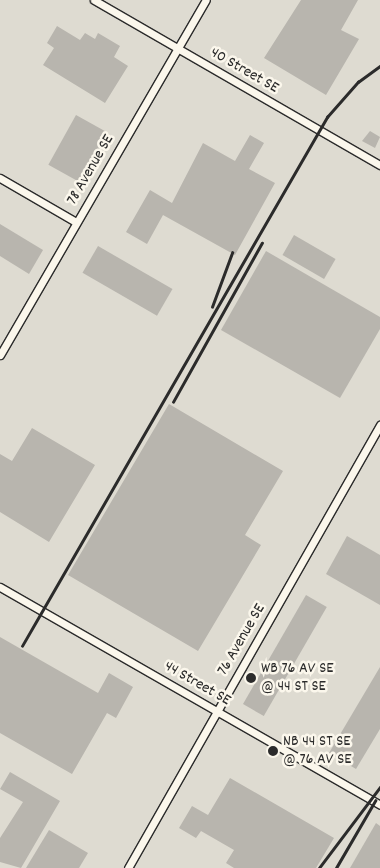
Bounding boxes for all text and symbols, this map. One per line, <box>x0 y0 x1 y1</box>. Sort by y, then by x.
street label: 40 Street SE <box>206 44 282 98</box>
street label: 78 Avenue SE <box>63 131 119 209</box>
street label: 76 Avenue SE <box>214 601 270 679</box>
street label: 44 Street SE <box>160 657 234 711</box>
place label: WB 76 AV SE @ 44 ST SE <box>261 659 333 697</box>
marker: WB 76 AV SE @ 44 ST SE <box>245 672 257 684</box>
place label: NB 44 ST SE @ 76 AV SE <box>283 732 352 770</box>
marker: NB 44 ST SE @ 76 AV SE <box>267 745 279 757</box>

